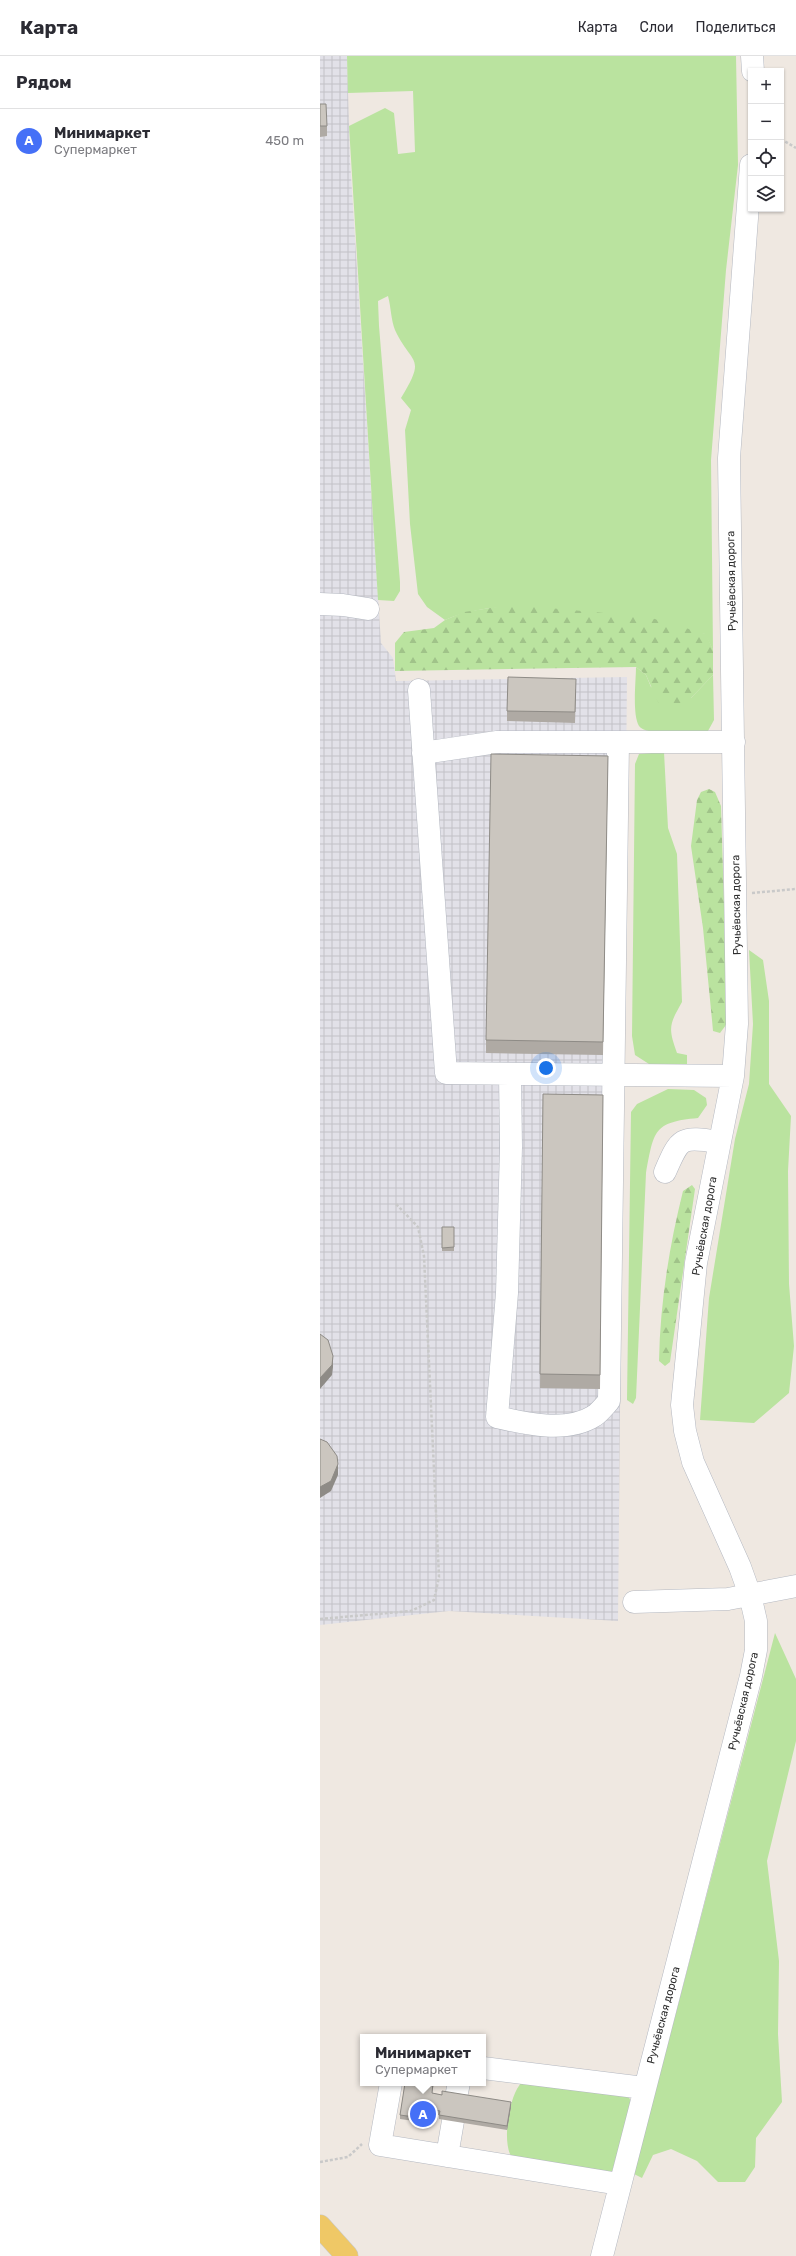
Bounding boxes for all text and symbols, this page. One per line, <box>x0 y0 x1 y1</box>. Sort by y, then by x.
text: Карта <box>20 16 78 39</box>
text: Карта <box>578 19 618 36</box>
text: Слои <box>640 19 674 36</box>
text: Поделиться <box>696 19 776 36</box>
map controls <box>748 68 784 212</box>
button: + <box>748 68 784 104</box>
text: Рядом <box>16 72 72 92</box>
button: − <box>748 104 784 140</box>
text: Минимаркет <box>54 124 150 142</box>
text: A <box>24 133 34 148</box>
text: 450 m <box>265 133 304 148</box>
button: locate <box>748 140 784 176</box>
text: Супермаркет <box>54 142 137 157</box>
button: layers <box>748 176 784 212</box>
street label: Ручьёвская дорога <box>724 531 739 631</box>
street label: Ручьёвская дорога <box>729 855 744 955</box>
your location <box>536 1058 556 1078</box>
street label: Ручьёвская дорога <box>689 1176 720 1277</box>
street label: Ручьёвская дорога <box>726 1651 761 1751</box>
street label: Ручьёвская дорога <box>644 1965 683 2065</box>
popup <box>360 2034 486 2086</box>
text: Минимаркет <box>375 2044 471 2062</box>
text: Супермаркет <box>375 2062 458 2077</box>
pin: A <box>410 2099 436 2129</box>

